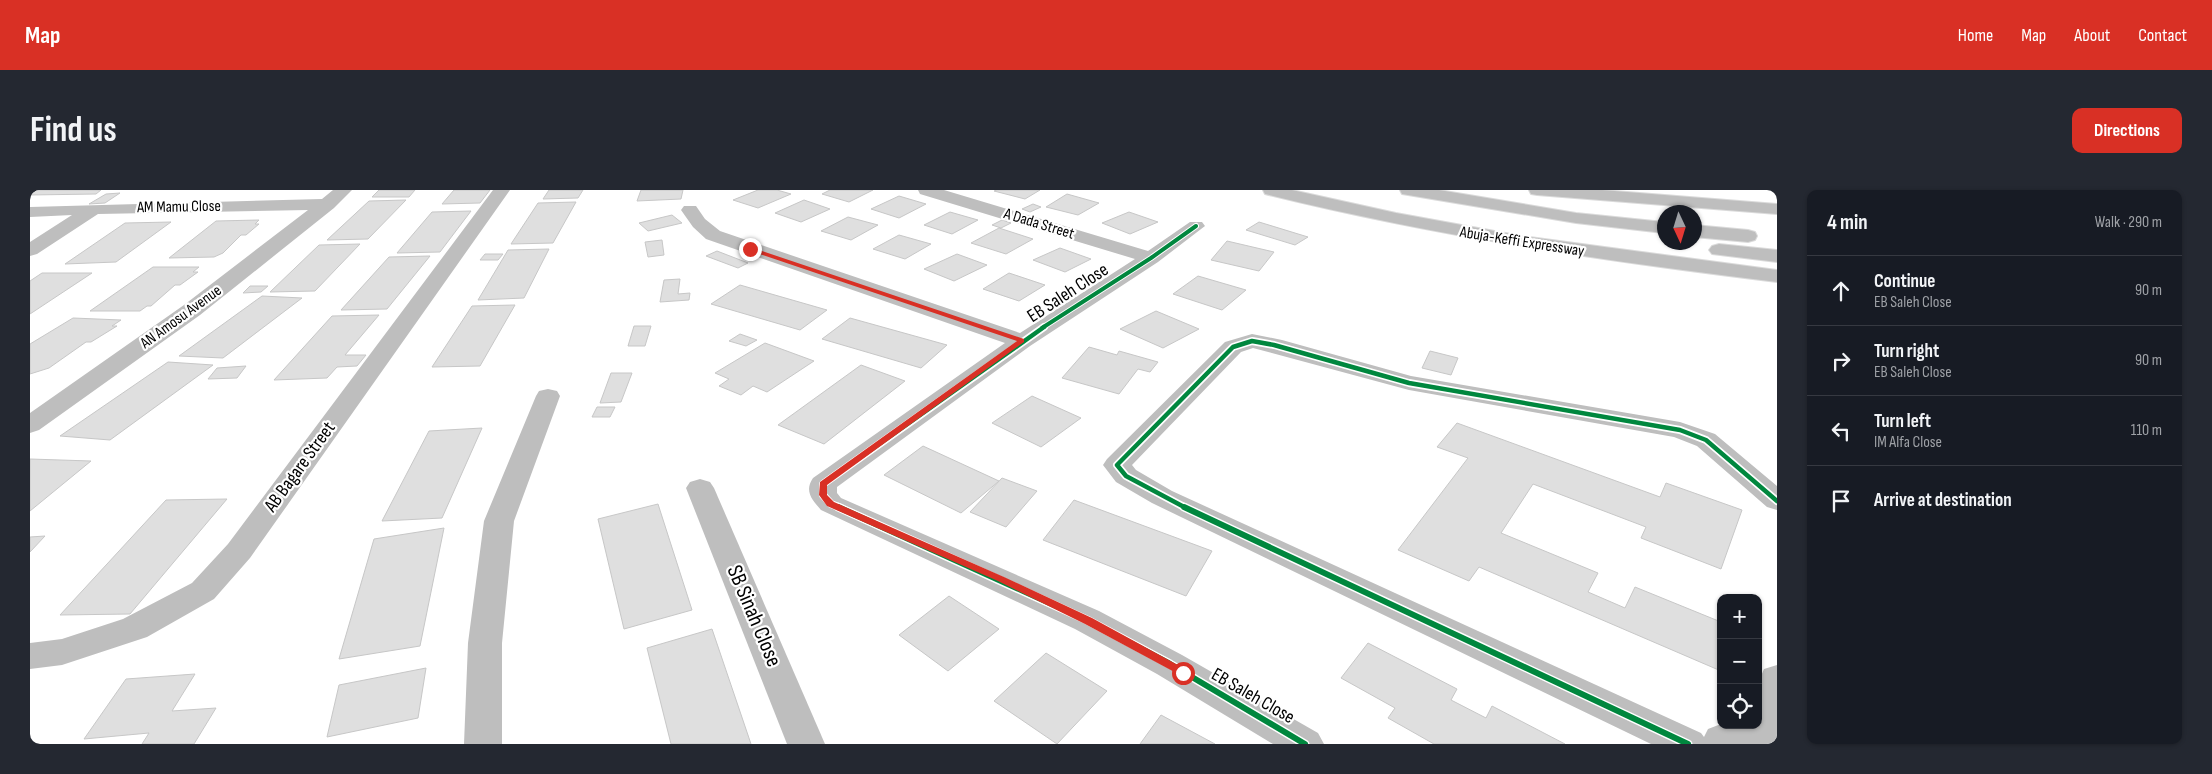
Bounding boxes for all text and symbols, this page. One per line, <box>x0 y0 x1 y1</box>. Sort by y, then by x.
text: Map <box>25 21 60 50</box>
text: Home <box>1958 25 1993 46</box>
text: Map <box>2021 25 2046 46</box>
text: About <box>2074 25 2110 46</box>
text: Contact <box>2138 25 2187 46</box>
button: Directions <box>2072 108 2182 153</box>
text: Find us <box>30 109 117 152</box>
street label: AM Mamu Close <box>136 197 221 217</box>
street label: A Dada Street <box>1001 204 1077 244</box>
north arrow <box>1657 205 1702 250</box>
text: 4 min <box>1827 210 1868 235</box>
text: Walk · 290 m <box>2095 213 2162 232</box>
street label: Abuja-Keffi Expressway <box>1457 223 1586 261</box>
route end <box>739 238 762 261</box>
street label: EB Saleh Close <box>1023 258 1113 328</box>
text: Continue <box>1874 270 1935 293</box>
icon: ahead <box>1827 277 1855 305</box>
street label: AN Amosu Avenue <box>136 281 225 353</box>
text: 90 m <box>2135 281 2162 300</box>
text: EB Saleh Close <box>1874 293 1952 312</box>
text: Turn right <box>1874 340 1939 363</box>
icon: right <box>1827 347 1855 375</box>
text: 90 m <box>2135 351 2162 370</box>
text: EB Saleh Close <box>1874 363 1952 382</box>
text: Turn left <box>1874 410 1931 433</box>
street label: AB Bagare Street <box>259 417 341 517</box>
icon: left <box>1827 417 1855 445</box>
text: 110 m <box>2131 421 2162 440</box>
text: IM Alfa Close <box>1874 433 1942 452</box>
icon: arrive <box>1827 487 1855 515</box>
text: Arrive at destination <box>1874 489 2012 512</box>
street label: SB Sinah Close <box>721 561 787 671</box>
map controls <box>1717 594 1762 729</box>
button: + <box>1717 594 1762 639</box>
button: − <box>1717 639 1762 684</box>
route start <box>1172 662 1195 685</box>
street label: EB Saleh Close <box>1207 663 1299 729</box>
button: locate <box>1717 684 1762 729</box>

